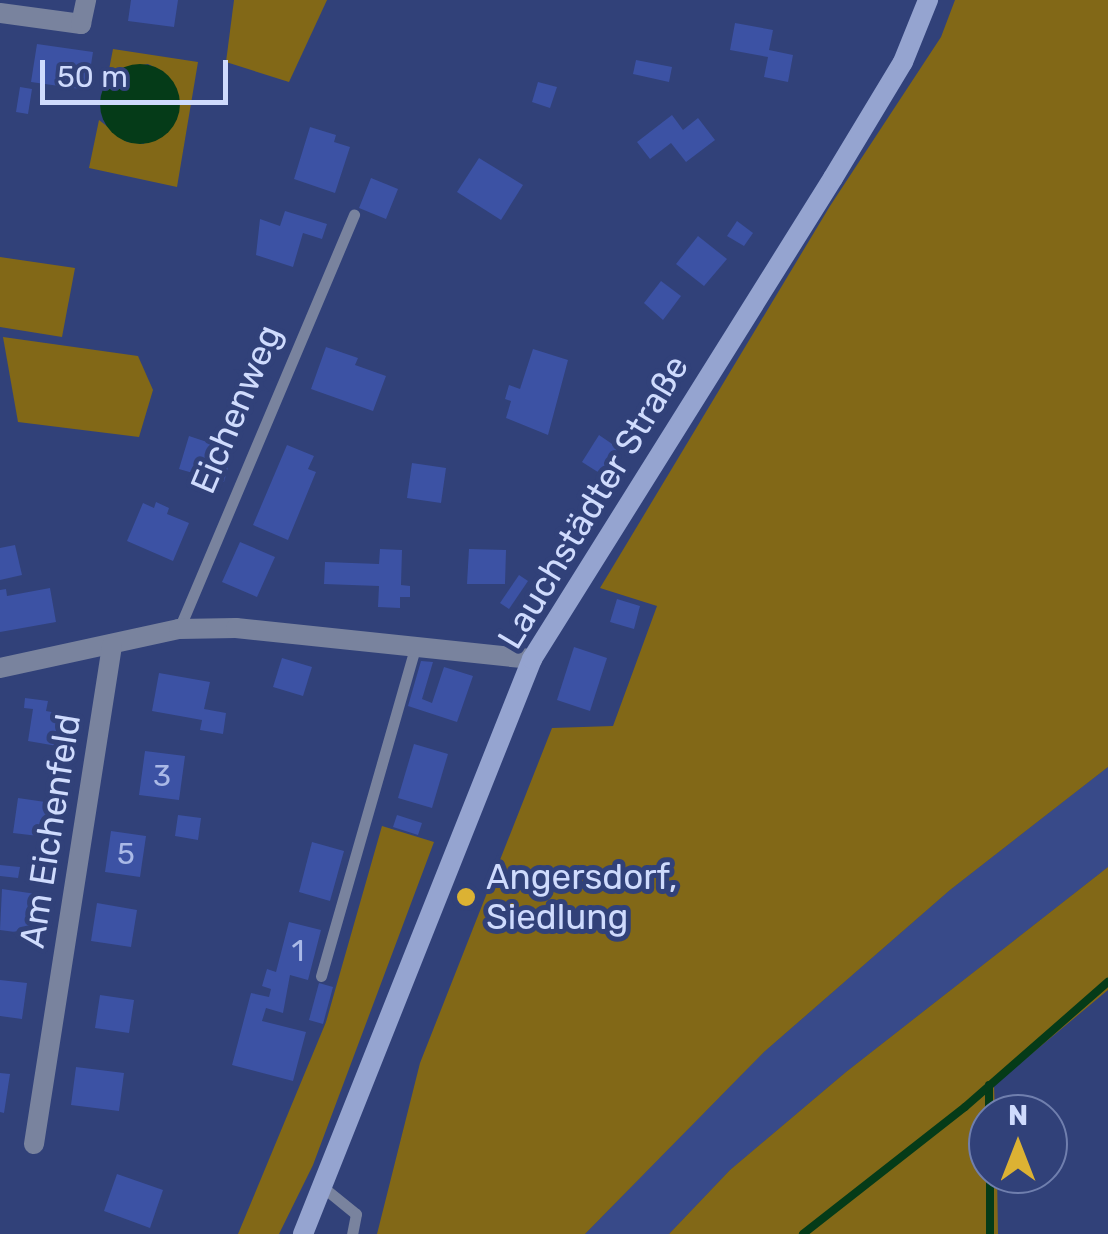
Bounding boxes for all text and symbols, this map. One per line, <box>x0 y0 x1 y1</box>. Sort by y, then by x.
scale bar <box>45 40 232 102</box>
text: 50 m <box>57 59 128 95</box>
street label: Eichenweg <box>182 318 290 500</box>
street label: Lauchstädter Straße <box>489 347 697 657</box>
street label: Am Eichenfeld <box>11 711 89 951</box>
house number: 3 <box>153 758 171 794</box>
house number: 5 <box>117 836 135 872</box>
place label: Angersdorf, Siedlung <box>486 856 677 938</box>
marker: Angersdorf, Siedlung <box>455 886 477 908</box>
house number: 1 <box>292 933 304 969</box>
north arrow <box>968 1094 1068 1194</box>
text: N <box>1008 1099 1028 1132</box>

